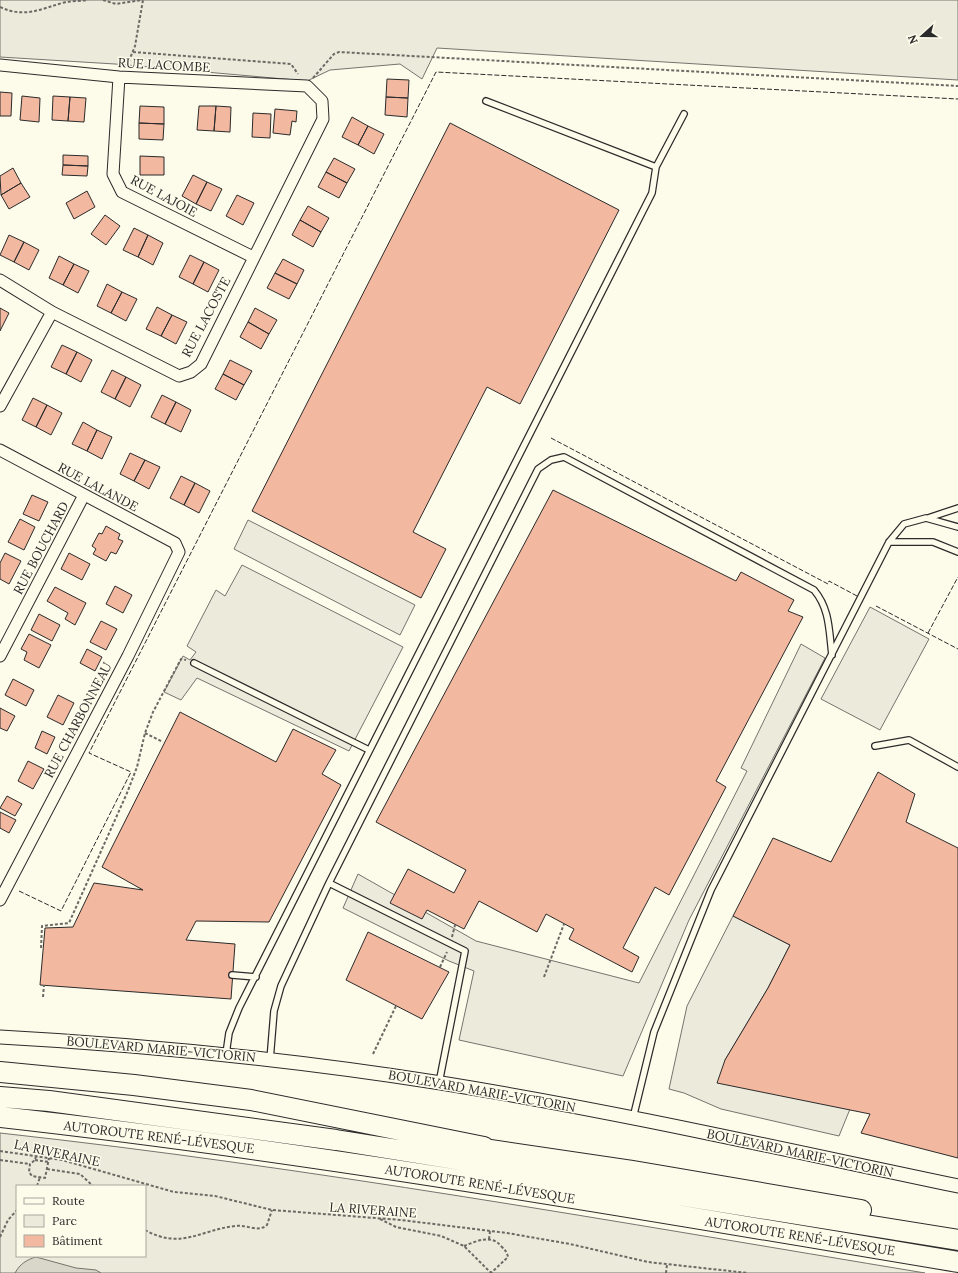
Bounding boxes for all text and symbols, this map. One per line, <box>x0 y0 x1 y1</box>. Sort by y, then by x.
north arrow <box>902 16 942 56</box>
text: N <box>904 33 921 46</box>
street label: RUE LACOMBE <box>117 54 211 76</box>
street label: RUE LAJOIE <box>128 171 200 221</box>
street label: RUE LACOSTE <box>178 274 234 360</box>
street label: RUE LALANDE <box>55 459 141 515</box>
street label: RUE BOUCHARD <box>9 498 73 597</box>
street label: RUE CHARBONNEAU <box>40 659 116 781</box>
street label: BOULEVARD MARIE-VICTORIN <box>66 1032 257 1066</box>
street label: BOULEVARD MARIE-VICTORIN <box>387 1066 577 1116</box>
street label: AUTOROUTE RENÉ-LÉVESQUE <box>62 1117 255 1157</box>
street label: BOULEVARD MARIE-VICTORIN <box>705 1125 895 1181</box>
street label: LA RIVERAINE <box>12 1136 102 1170</box>
street label: AUTOROUTE RENÉ-LÉVESQUE <box>383 1160 576 1207</box>
legend <box>16 1185 146 1257</box>
text: Route <box>52 1193 85 1208</box>
street label: LA RIVERAINE <box>329 1198 417 1222</box>
street label: AUTOROUTE RENÉ-LÉVESQUE <box>703 1212 896 1259</box>
text: Parc <box>52 1213 77 1228</box>
text: Bâtiment <box>52 1233 103 1248</box>

